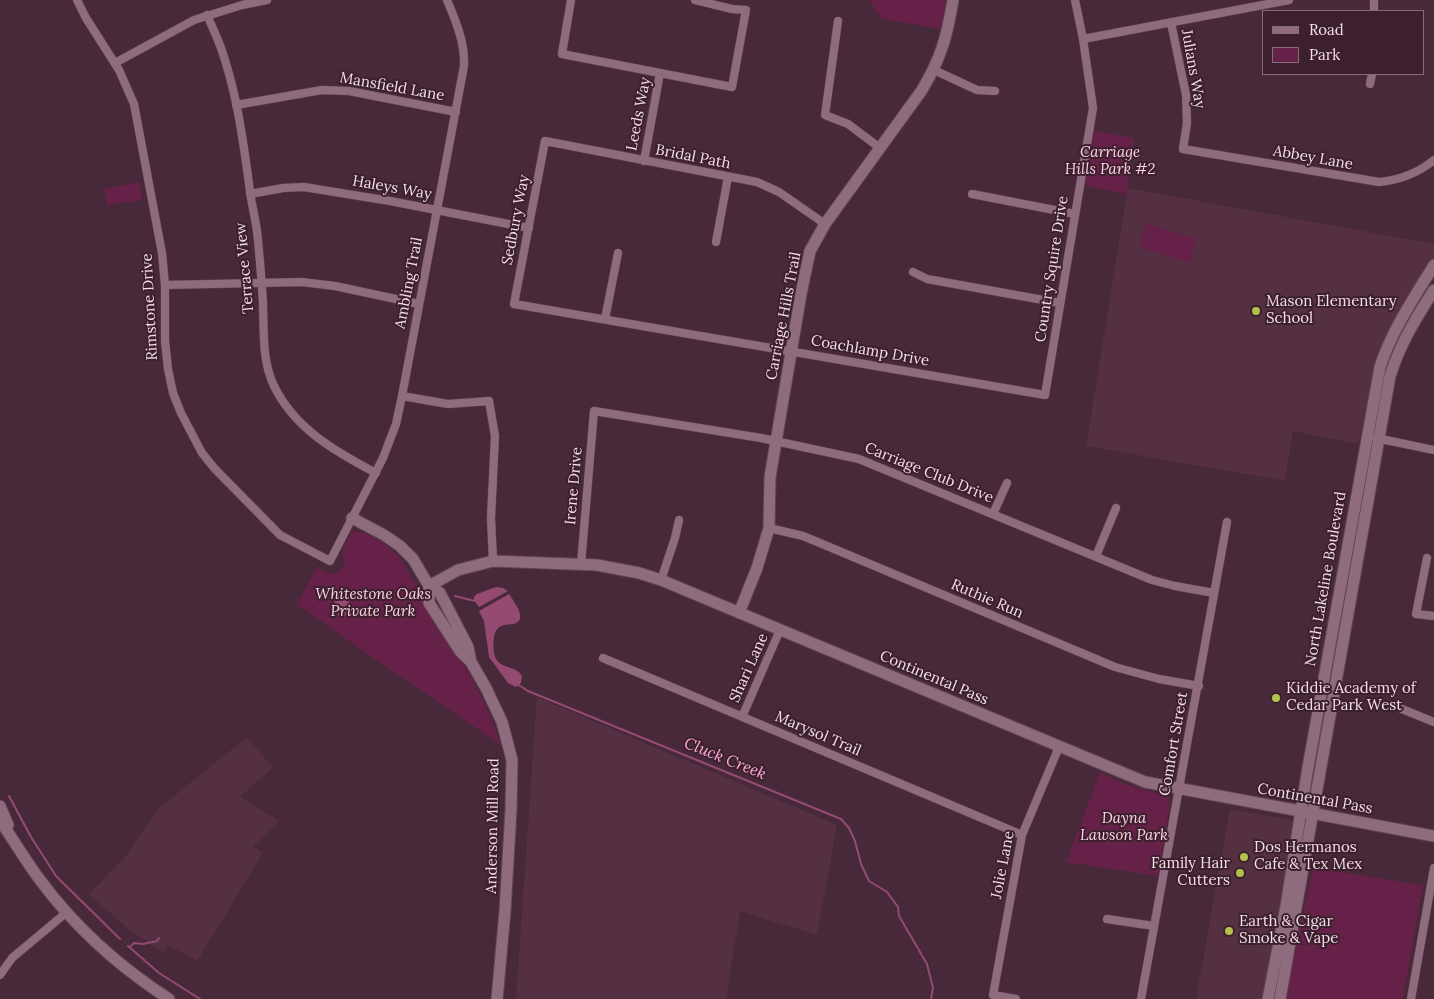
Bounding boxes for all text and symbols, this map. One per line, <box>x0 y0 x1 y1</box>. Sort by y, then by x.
legend <box>1262 10 1424 75</box>
text: Road <box>1309 20 1344 39</box>
street label: Julians Way <box>1177 28 1209 110</box>
text: Park <box>1309 45 1340 64</box>
street label: Mansfield Lane <box>338 69 446 105</box>
street label: Leeds Way <box>623 76 655 152</box>
street label: Bridal Path <box>654 141 732 173</box>
street label: Abbey Lane <box>1272 142 1354 174</box>
park label: Carriage Hills Park #2 <box>1065 144 1155 179</box>
street label: Haleys Way <box>351 172 433 204</box>
street label: Sedbury Way <box>498 173 534 267</box>
street label: Country Squire Drive <box>1032 195 1072 343</box>
street label: Terrace View <box>232 222 258 314</box>
street label: Ambling Trail <box>391 236 427 330</box>
street label: Carriage Hills Trail <box>763 250 805 382</box>
street label: Rimstone Drive <box>138 253 162 361</box>
place label: Mason Elementary School <box>1266 293 1397 328</box>
marker: Mason Elementary School <box>1250 305 1262 317</box>
street label: Coachlamp Drive <box>810 332 930 370</box>
street label: Carriage Club Drive <box>862 439 996 507</box>
street label: Irene Drive <box>562 446 586 526</box>
street label: North Lakeline Boulevard <box>1302 490 1350 668</box>
street label: Ruthie Run <box>948 576 1026 622</box>
park label: Whitestone Oaks Private Park <box>315 586 431 621</box>
street label: Shari Lane <box>726 631 772 705</box>
street label: Continental Pass <box>877 647 991 709</box>
place label: Kiddie Academy of Cedar Park West <box>1286 680 1416 715</box>
street label: Comfort Street <box>1156 691 1192 797</box>
marker: Kiddie Academy of Cedar Park West <box>1270 692 1282 704</box>
street label: Marysol Trail <box>772 708 864 760</box>
water label: Cluck Creek <box>681 734 769 784</box>
street label: Anderson Mill Road <box>483 758 503 894</box>
street label: Continental Pass <box>1256 780 1374 818</box>
park label: Dayna Lawson Park <box>1080 810 1168 845</box>
street label: Jolie Lane <box>988 830 1018 900</box>
place label: Dos Hermanos Cafe & Tex Mex <box>1254 839 1362 874</box>
marker: Dos Hermanos Cafe & Tex Mex <box>1238 851 1250 863</box>
place label: Family Hair Cutters <box>1151 855 1230 890</box>
marker: Family Hair Cutters <box>1234 867 1246 879</box>
place label: Earth & Cigar Smoke & Vape <box>1239 913 1338 948</box>
marker: Earth & Cigar Smoke & Vape <box>1223 925 1235 937</box>

